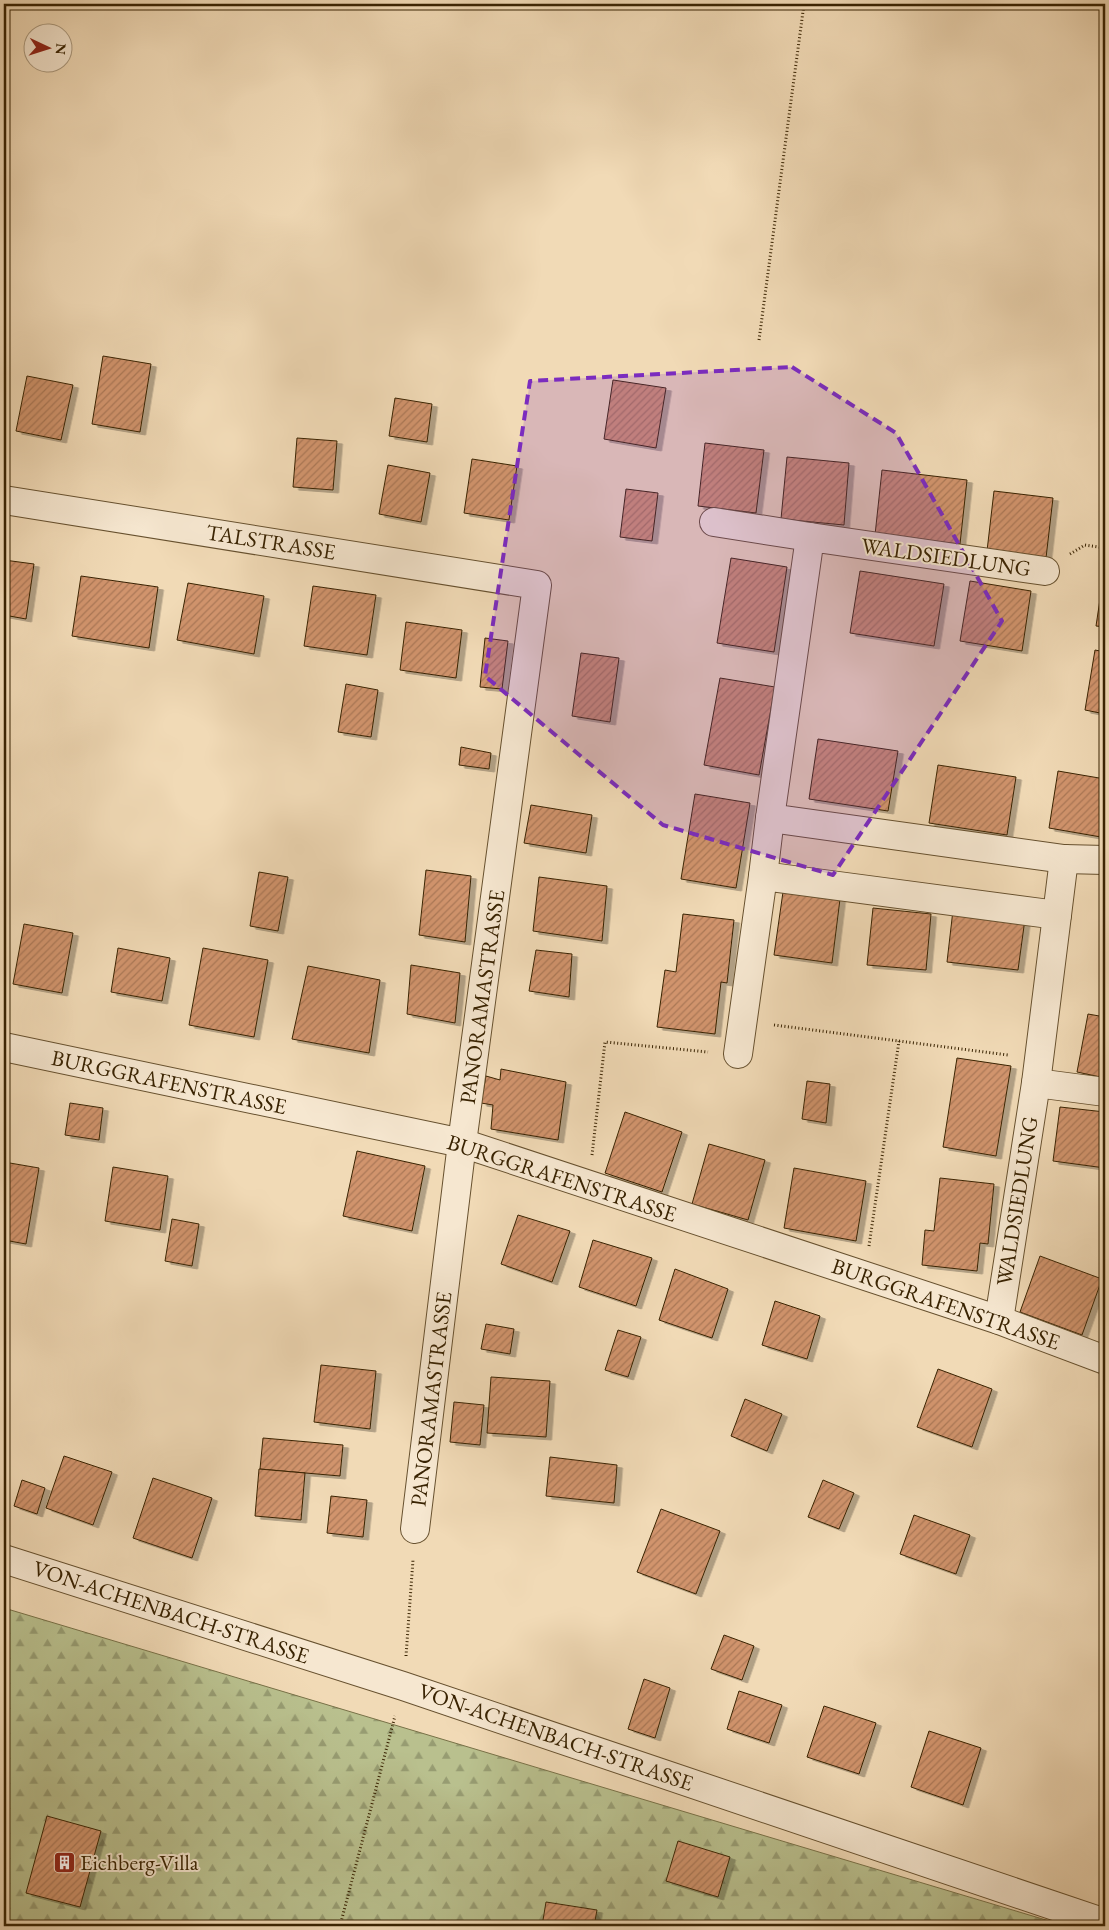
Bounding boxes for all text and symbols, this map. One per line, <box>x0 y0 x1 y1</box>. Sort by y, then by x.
north arrow <box>22 22 72 72</box>
text: N <box>52 43 70 56</box>
street label: TALSTRASSE <box>204 517 338 567</box>
street label: WALDSIEDLUNG <box>859 531 1033 583</box>
street label: PANORAMASTRASSE <box>453 888 511 1106</box>
street label: BURGGRAFENSTRASSE <box>49 1043 289 1121</box>
street label: WALDSIEDLUNG <box>989 1114 1045 1288</box>
street label: BURGGRAFENSTRASSE <box>444 1127 680 1229</box>
street label: BURGGRAFENSTRASSE <box>828 1251 1064 1357</box>
street label: PANORAMASTRASSE <box>403 1290 459 1508</box>
street label: VON-ACHENBACH-STRASSE <box>29 1554 313 1670</box>
street label: VON-ACHENBACH-STRASSE <box>415 1676 697 1798</box>
place label: Eichberg-Villa <box>80 1848 199 1877</box>
building icon: Eichberg-Villa <box>52 1850 76 1874</box>

